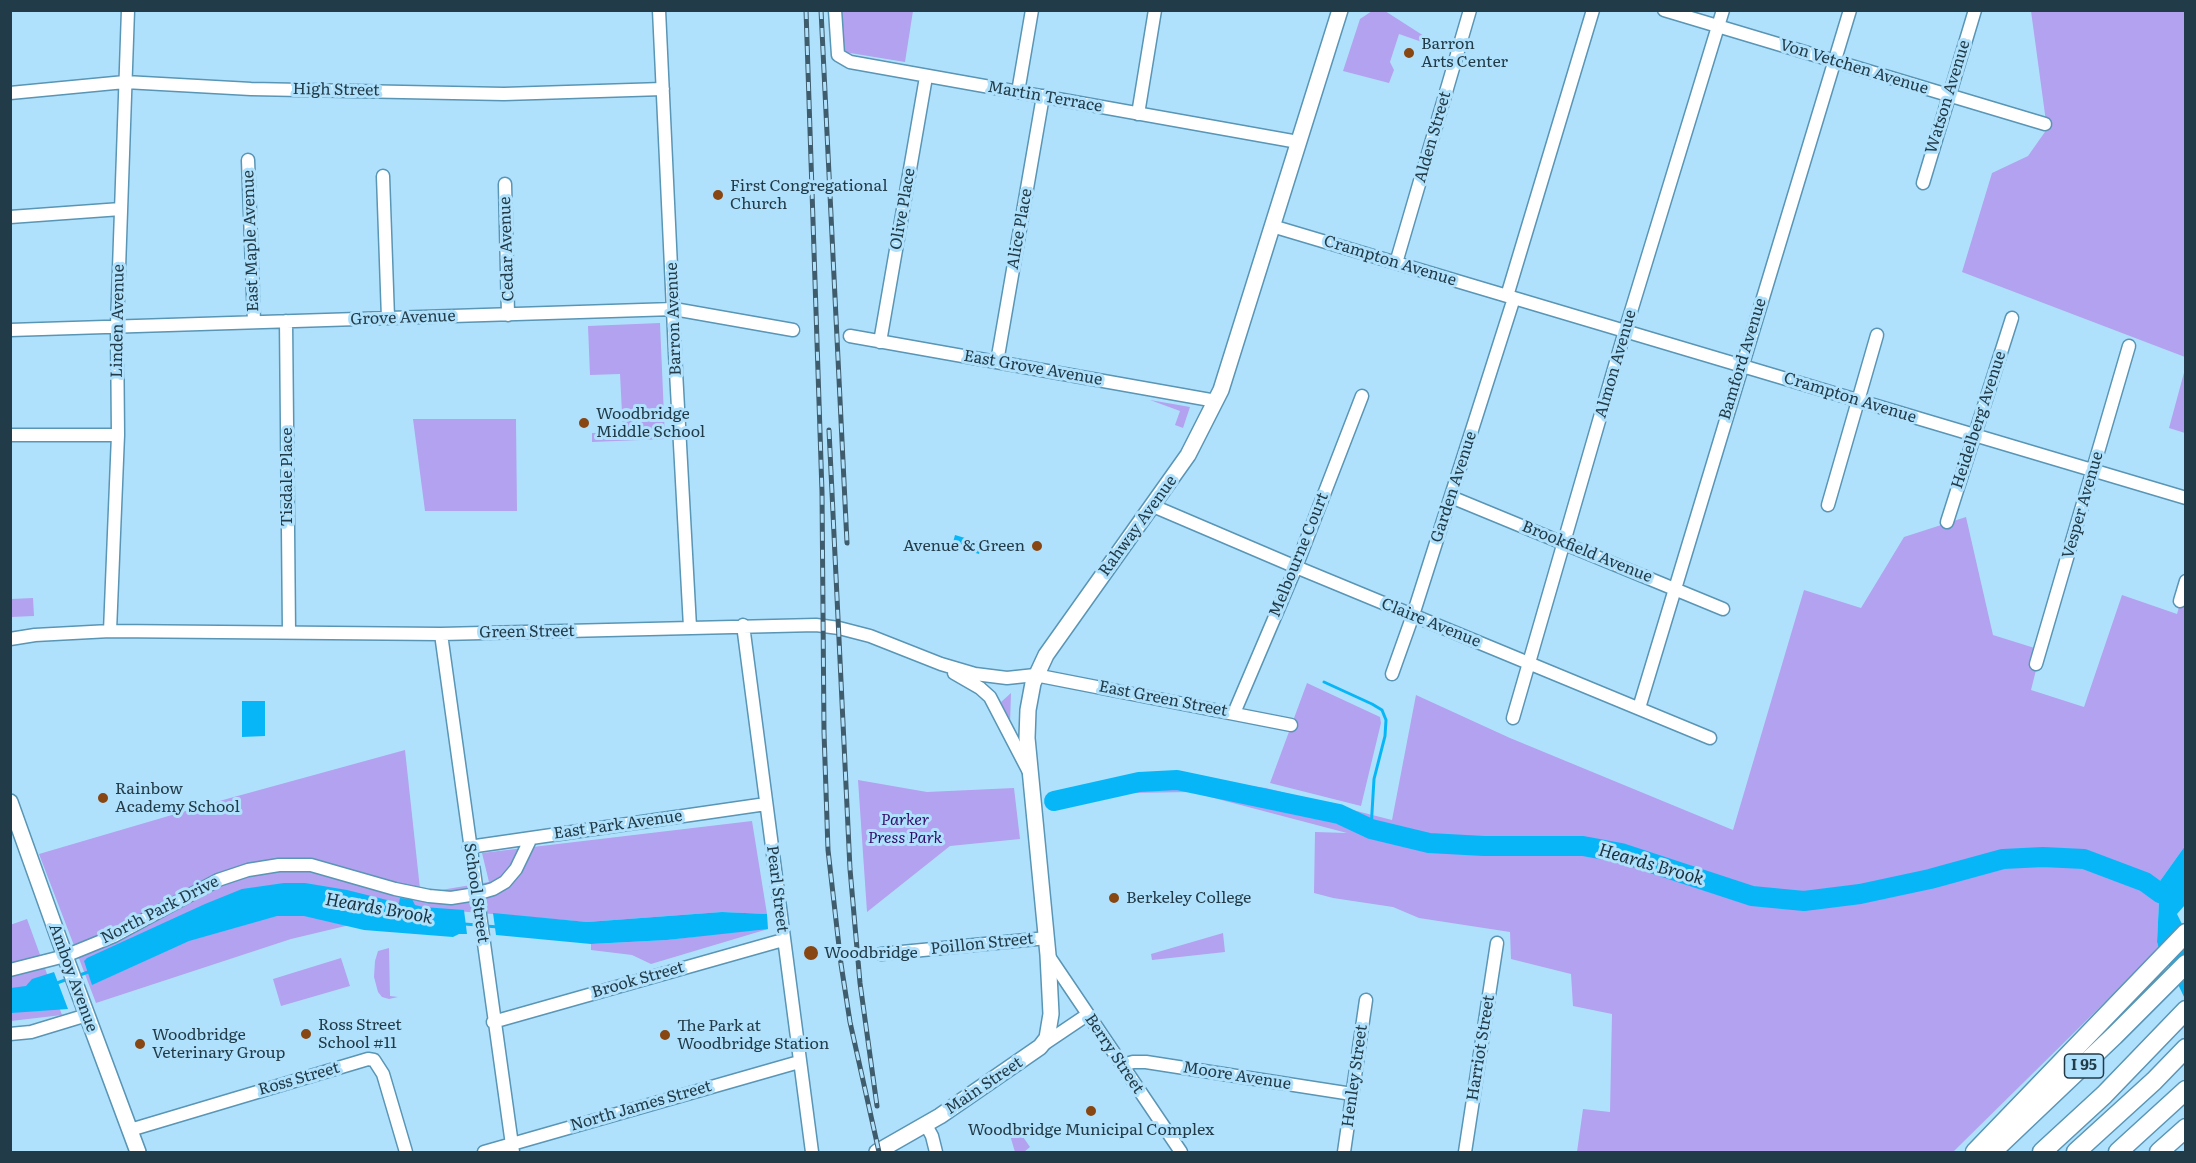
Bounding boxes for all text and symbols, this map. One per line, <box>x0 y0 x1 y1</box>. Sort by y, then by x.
place label: Barron Arts Center <box>1421 34 1508 72</box>
street label: Von Vetchen Avenue <box>1777 35 1931 99</box>
street label: Watson Avenue <box>1922 38 1974 156</box>
marker: Barron Arts Center <box>1402 46 1416 60</box>
street label: Martin Terrace <box>986 77 1104 117</box>
street label: High Street <box>292 80 380 100</box>
street label: Alden Street <box>1411 89 1455 185</box>
street label: Olive Place <box>886 167 920 251</box>
street label: East Maple Avenue <box>239 170 263 312</box>
place label: First Congregational Church <box>730 176 888 214</box>
street label: Alice Place <box>1003 187 1037 271</box>
marker: First Congregational Church <box>711 188 725 202</box>
street label: Cedar Avenue <box>496 196 518 302</box>
street label: Crampton Avenue <box>1321 232 1459 290</box>
street label: Barron Avenue <box>662 262 686 376</box>
street label: Linden Avenue <box>107 264 129 378</box>
street label: Bamford Avenue <box>1715 296 1771 422</box>
street label: Grove Avenue <box>350 307 456 329</box>
street label: Almon Avenue <box>1591 308 1641 420</box>
street label: East Grove Avenue <box>962 346 1104 390</box>
street label: Heidelberg Avenue <box>1948 349 2010 491</box>
street label: Crampton Avenue <box>1781 369 1919 427</box>
place label: Woodbridge Middle School <box>596 404 705 442</box>
marker: Woodbridge Middle School <box>577 416 591 430</box>
street label: Tisdale Place <box>277 427 297 527</box>
street label: Garden Avenue <box>1427 429 1481 545</box>
street label: Vesper Avenue <box>2059 449 2107 561</box>
street label: Rahway Avenue <box>1095 472 1181 580</box>
street label: Melbourne Court <box>1265 490 1333 620</box>
street label: Brookfield Avenue <box>1519 517 1655 587</box>
place label: Avenue & Green <box>903 536 1025 556</box>
marker: Avenue & Green <box>1030 539 1044 553</box>
street label: Claire Avenue <box>1379 594 1483 652</box>
street label: Green Street <box>479 622 575 642</box>
street label: East Green Street <box>1097 677 1229 721</box>
place label: Rainbow Academy School <box>115 779 240 817</box>
marker: Rainbow Academy School <box>96 791 110 805</box>
street label: East Park Avenue <box>552 806 684 844</box>
park label: Parker Press Park <box>868 810 942 848</box>
water label: Heards Brook <box>1596 840 1706 890</box>
street label: School Street <box>459 842 493 944</box>
street label: Pearl Street <box>762 844 792 934</box>
street label: North Park Drive <box>98 872 222 948</box>
place label: Berkeley College <box>1126 888 1251 908</box>
water label: Heards Brook <box>323 889 435 929</box>
marker: Berkeley College <box>1107 891 1121 905</box>
street label: Amboy Avenue <box>44 921 102 1035</box>
street label: Poillon Street <box>929 929 1035 959</box>
place label: Woodbridge <box>824 943 918 963</box>
marker: Woodbridge <box>802 944 820 962</box>
street label: Brook Street <box>590 958 686 1002</box>
street label: Harriot Street <box>1463 994 1499 1102</box>
street label: Berry Street <box>1080 1010 1148 1098</box>
place label: Ross Street School #11 <box>318 1015 402 1053</box>
place label: The Park at Woodbridge Station <box>677 1016 829 1054</box>
street label: Henley Street <box>1338 1023 1372 1129</box>
place label: Woodbridge Veterinary Group <box>152 1025 285 1063</box>
marker: Ross Street School #11 <box>299 1027 313 1041</box>
marker: The Park at Woodbridge Station <box>658 1028 672 1042</box>
marker: Woodbridge Veterinary Group <box>133 1037 147 1051</box>
street label: Main Street <box>942 1053 1026 1119</box>
road number: I 95 <box>2064 1054 2104 1078</box>
street label: Ross Street <box>256 1058 342 1100</box>
street label: Moore Avenue <box>1181 1058 1293 1094</box>
street label: North James Street <box>568 1077 714 1135</box>
marker: Woodbridge Municipal Complex <box>1084 1104 1098 1118</box>
place label: Woodbridge Municipal Complex <box>968 1120 1214 1140</box>

